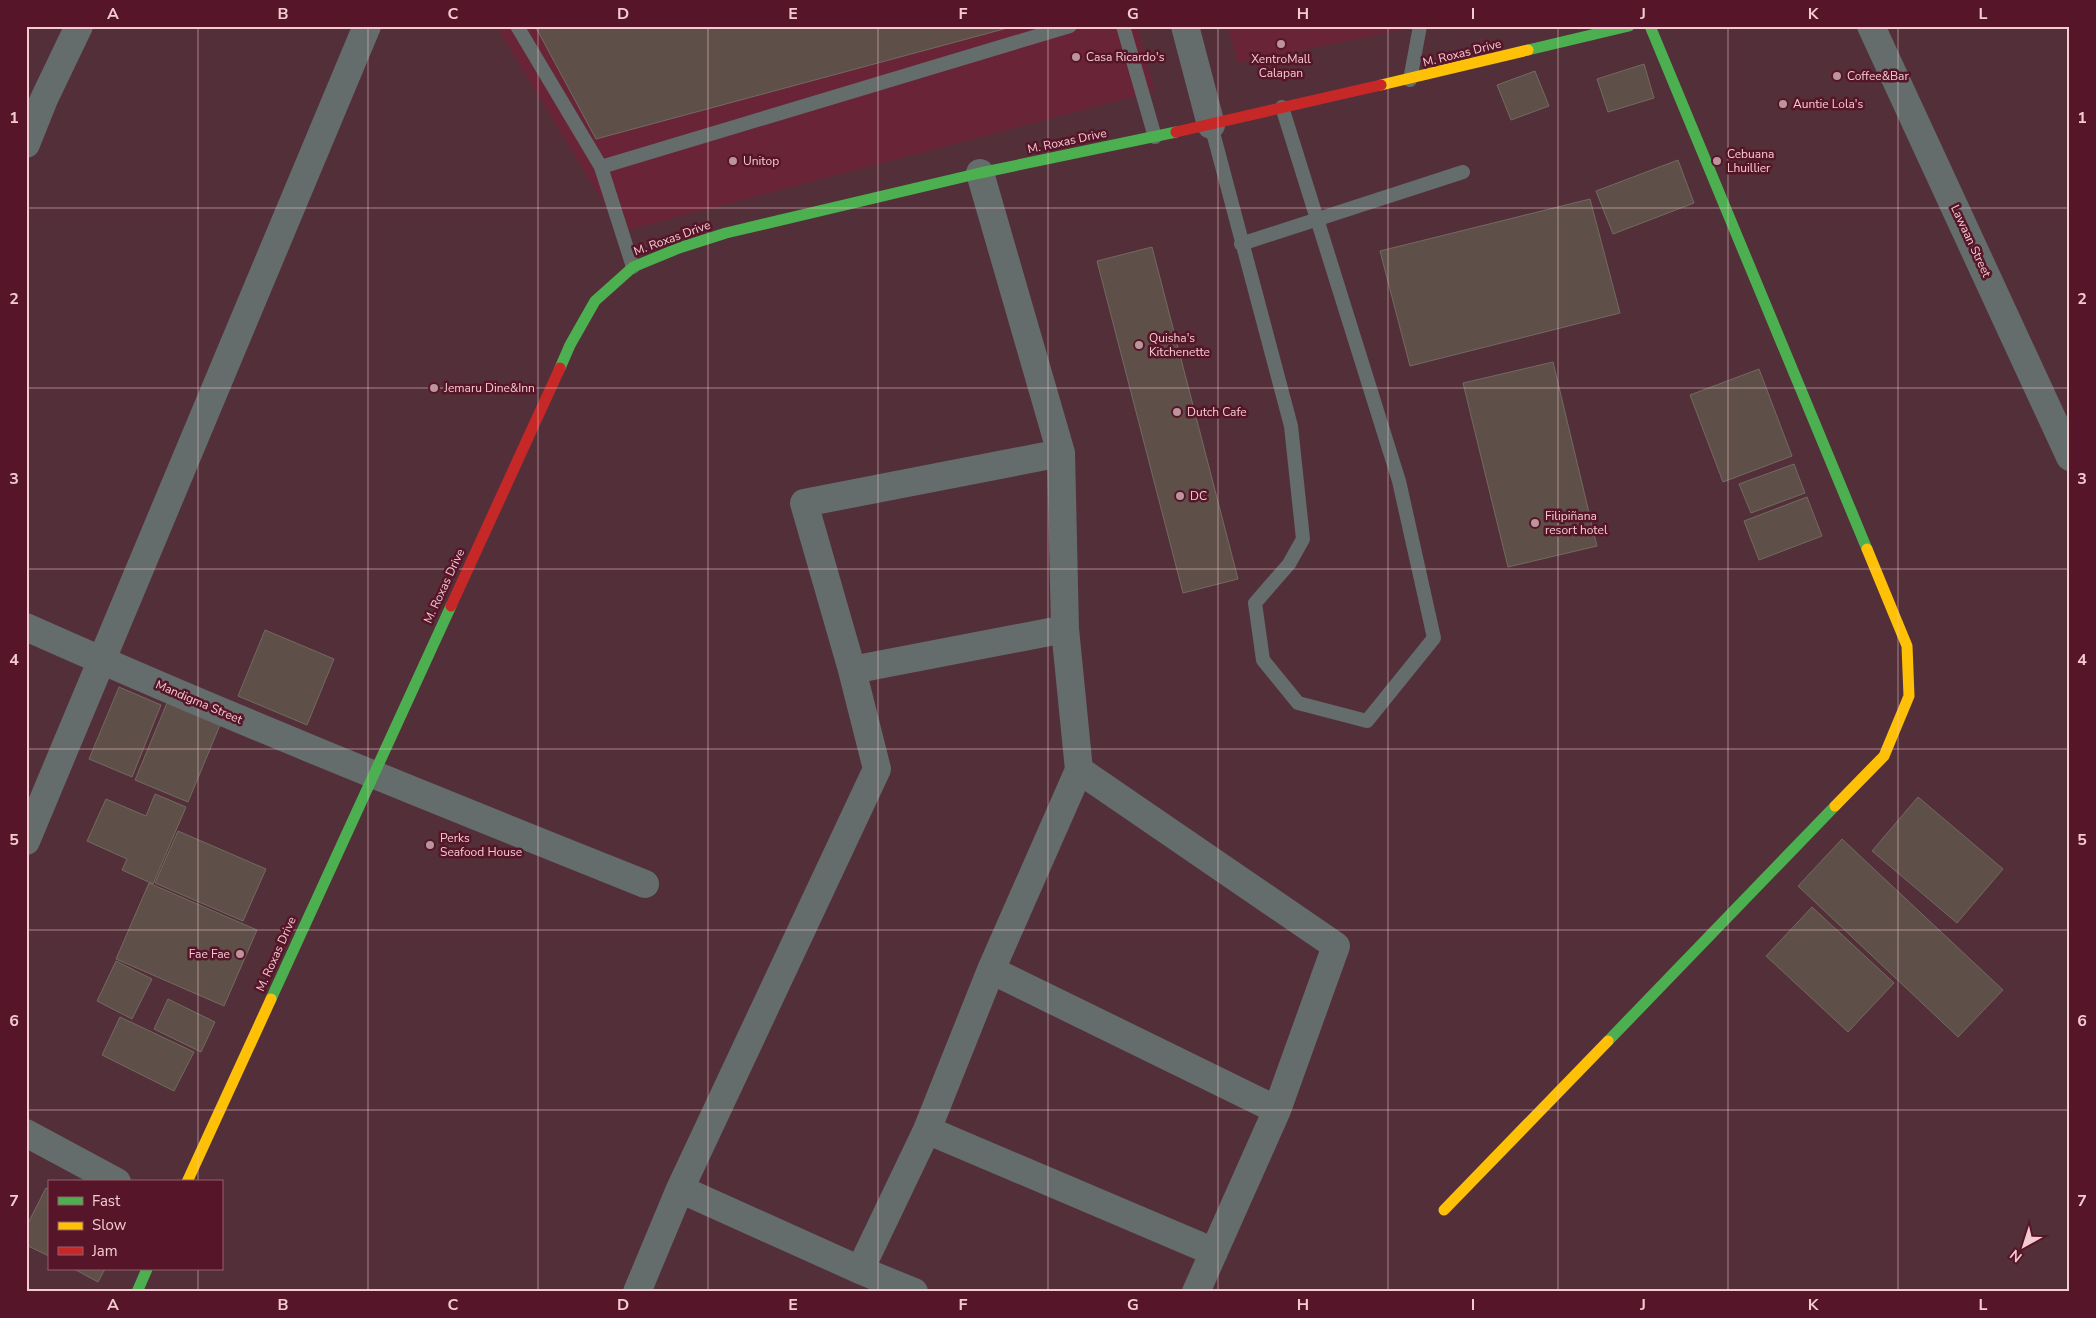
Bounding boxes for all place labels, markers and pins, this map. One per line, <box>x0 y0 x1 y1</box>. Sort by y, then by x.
marker: XentroMall Calapan <box>1275 38 1287 50</box>
place label: Casa Ricardo's <box>1086 49 1165 65</box>
marker: Casa Ricardo's <box>1070 51 1082 63</box>
place label: XentroMall Calapan <box>1251 51 1311 81</box>
place label: Coffee&Bar <box>1847 68 1909 84</box>
marker: Coffee&Bar <box>1831 70 1843 82</box>
place label: Auntie Lola's <box>1793 96 1863 112</box>
marker: Auntie Lola's <box>1777 98 1789 110</box>
place label: Cebuana Lhuillier <box>1727 146 1774 176</box>
place label: Unitop <box>743 153 779 169</box>
marker: Unitop <box>727 155 739 167</box>
marker: Cebuana Lhuillier <box>1711 155 1723 167</box>
place label: Quisha's Kitchenette <box>1149 330 1210 360</box>
marker: Quisha's Kitchenette <box>1133 339 1145 351</box>
place label: Jemaru Dine&Inn <box>443 380 535 396</box>
marker: Jemaru Dine&Inn <box>428 382 440 394</box>
place label: Dutch Cafe <box>1187 404 1247 420</box>
marker: Dutch Cafe <box>1171 406 1183 418</box>
place label: DC <box>1190 488 1207 504</box>
marker: DC <box>1174 490 1186 502</box>
place label: Filipiñana resort hotel <box>1545 508 1608 538</box>
marker: Filipiñana resort hotel <box>1529 517 1541 529</box>
place label: Perks Seafood House <box>440 830 522 860</box>
marker: Perks Seafood House <box>424 839 436 851</box>
place label: Fae Fae <box>189 946 230 962</box>
marker: Fae Fae <box>234 948 246 960</box>

